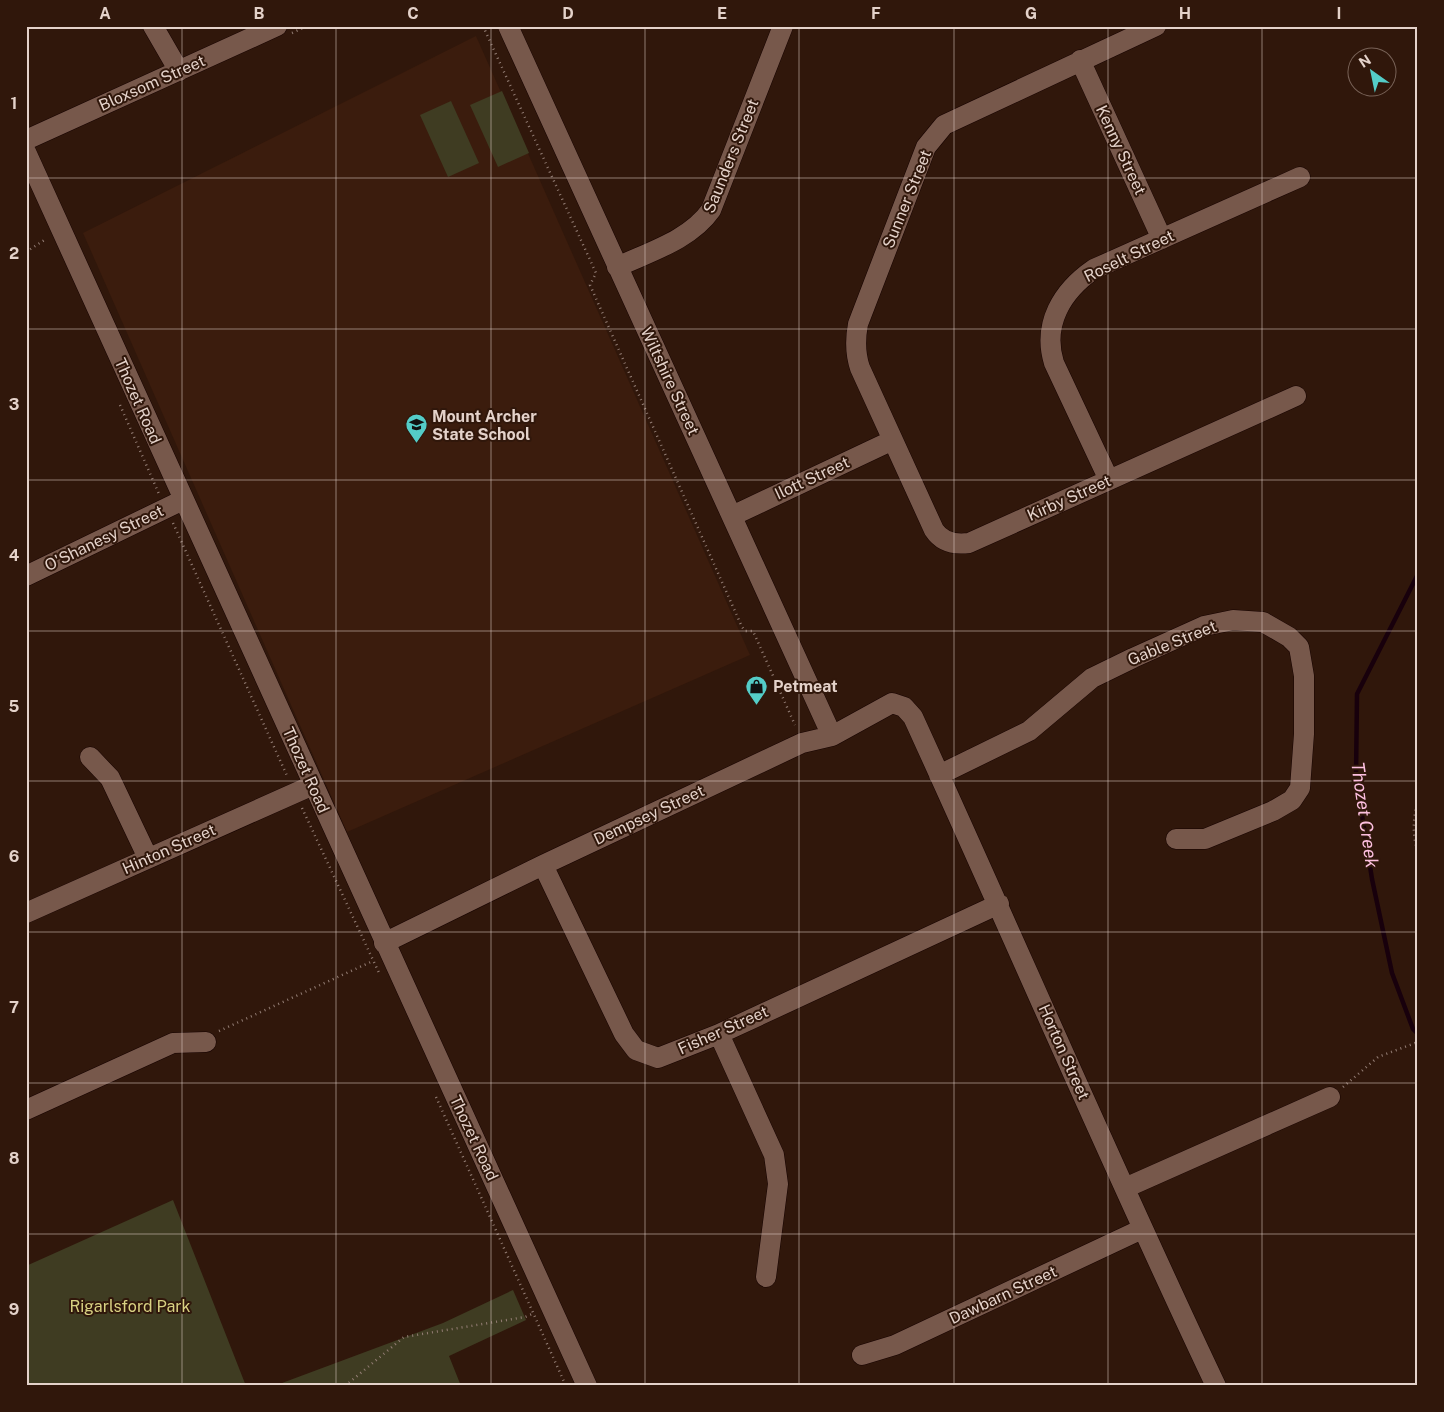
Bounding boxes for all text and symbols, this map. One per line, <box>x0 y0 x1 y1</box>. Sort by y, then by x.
text: A <box>99 4 111 23</box>
text: B <box>254 4 265 23</box>
text: C <box>407 4 419 23</box>
text: D <box>562 4 574 23</box>
text: E <box>717 4 727 23</box>
text: F <box>871 4 881 23</box>
text: G <box>1025 4 1037 23</box>
text: H <box>1179 4 1191 23</box>
text: I <box>1337 4 1341 23</box>
north arrow <box>1346 48 1396 98</box>
street label: Bloxsom Street <box>96 51 208 115</box>
text: N <box>1356 51 1374 71</box>
text: 1 <box>11 94 17 113</box>
street label: Saunders Street <box>699 96 763 216</box>
street label: Kenny Street <box>1092 102 1150 198</box>
street label: Sunner Street <box>879 147 935 251</box>
street label: Roselt Street <box>1081 226 1177 286</box>
text: 2 <box>9 244 19 263</box>
street label: Wiltshire Street <box>637 324 703 438</box>
street label: Thozet Road <box>111 355 165 447</box>
text: 3 <box>9 395 19 414</box>
place label: Mount Archer State School <box>432 407 537 444</box>
school or university icon: Mount Archer State School <box>404 413 428 444</box>
street label: Ilott Street <box>772 452 852 504</box>
street label: Kirby Street <box>1024 471 1114 525</box>
street label: O'Shanesy Street <box>41 501 167 575</box>
text: 4 <box>9 546 20 565</box>
street label: Gable Street <box>1125 617 1219 669</box>
shop icon: Petmeat <box>745 674 769 705</box>
place label: Petmeat <box>773 677 838 696</box>
text: 5 <box>9 697 20 716</box>
street label: Thozet Road <box>279 724 333 816</box>
water label: Thozet Creek <box>1347 761 1383 870</box>
street label: Dempsey Street <box>591 781 707 849</box>
street label: Hinton Street <box>119 820 219 878</box>
text: 6 <box>9 847 19 866</box>
text: 7 <box>9 998 19 1017</box>
street label: Horton Street <box>1035 1001 1093 1103</box>
street label: Fisher Street <box>675 1002 771 1058</box>
street label: Thozet Road <box>446 1092 502 1184</box>
text: 8 <box>9 1149 20 1168</box>
street label: Dawbarn Street <box>946 1262 1060 1328</box>
park label: Rigarlsford Park <box>69 1297 191 1316</box>
text: 9 <box>9 1300 19 1319</box>

